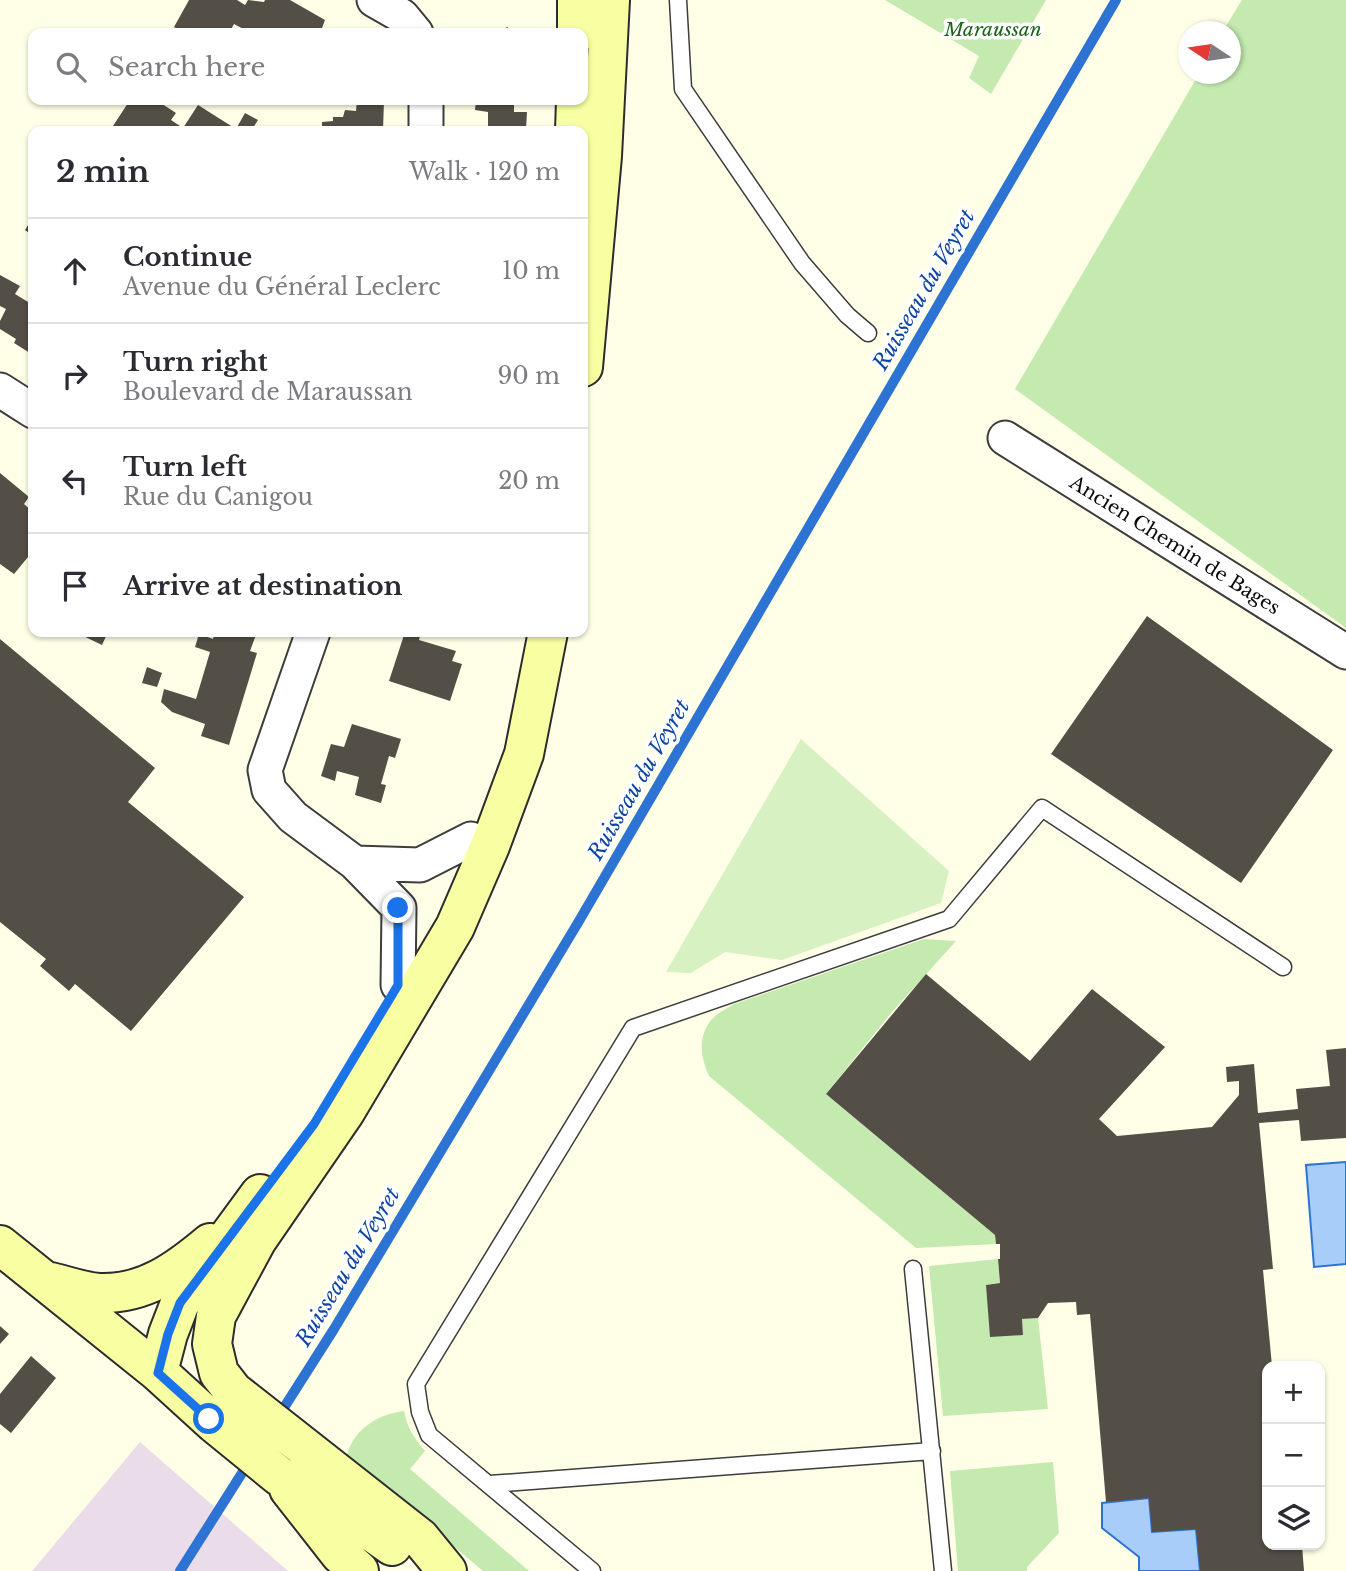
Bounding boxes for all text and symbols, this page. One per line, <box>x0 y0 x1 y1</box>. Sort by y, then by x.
park label: Maraussan <box>943 18 1042 41</box>
north arrow <box>1178 21 1241 84</box>
search box <box>28 28 588 105</box>
icon: search <box>52 48 90 86</box>
text: Search here <box>108 51 265 83</box>
text: 2 min <box>56 153 149 190</box>
text: Walk · 120 m <box>409 158 560 186</box>
water label: Ruisseau du Veyret <box>867 205 981 376</box>
text: Continue <box>123 241 252 273</box>
icon: ahead <box>56 252 94 290</box>
text: 10 m <box>502 257 560 285</box>
text: Avenue du Général Leclerc <box>123 273 441 301</box>
text: Turn right <box>123 346 268 378</box>
icon: right <box>56 357 94 395</box>
text: 90 m <box>498 362 560 390</box>
text: Boulevard de Maraussan <box>123 378 413 406</box>
text: Turn left <box>123 451 247 483</box>
icon: left <box>56 462 94 500</box>
text: 20 m <box>498 467 560 495</box>
street label: Ancien Chemin de Bages <box>1065 470 1284 619</box>
text: Rue du Canigou <box>123 483 313 511</box>
icon: arrive <box>56 567 94 605</box>
text: Arrive at destination <box>123 570 403 602</box>
water label: Ruisseau du Veyret <box>582 695 696 866</box>
route end <box>382 892 413 923</box>
water label: Ruisseau du Veyret <box>290 1183 406 1352</box>
map controls <box>1262 1361 1325 1550</box>
button: + <box>1262 1361 1325 1424</box>
route start <box>193 1403 224 1434</box>
button: − <box>1262 1424 1325 1487</box>
button: layers <box>1262 1487 1325 1550</box>

